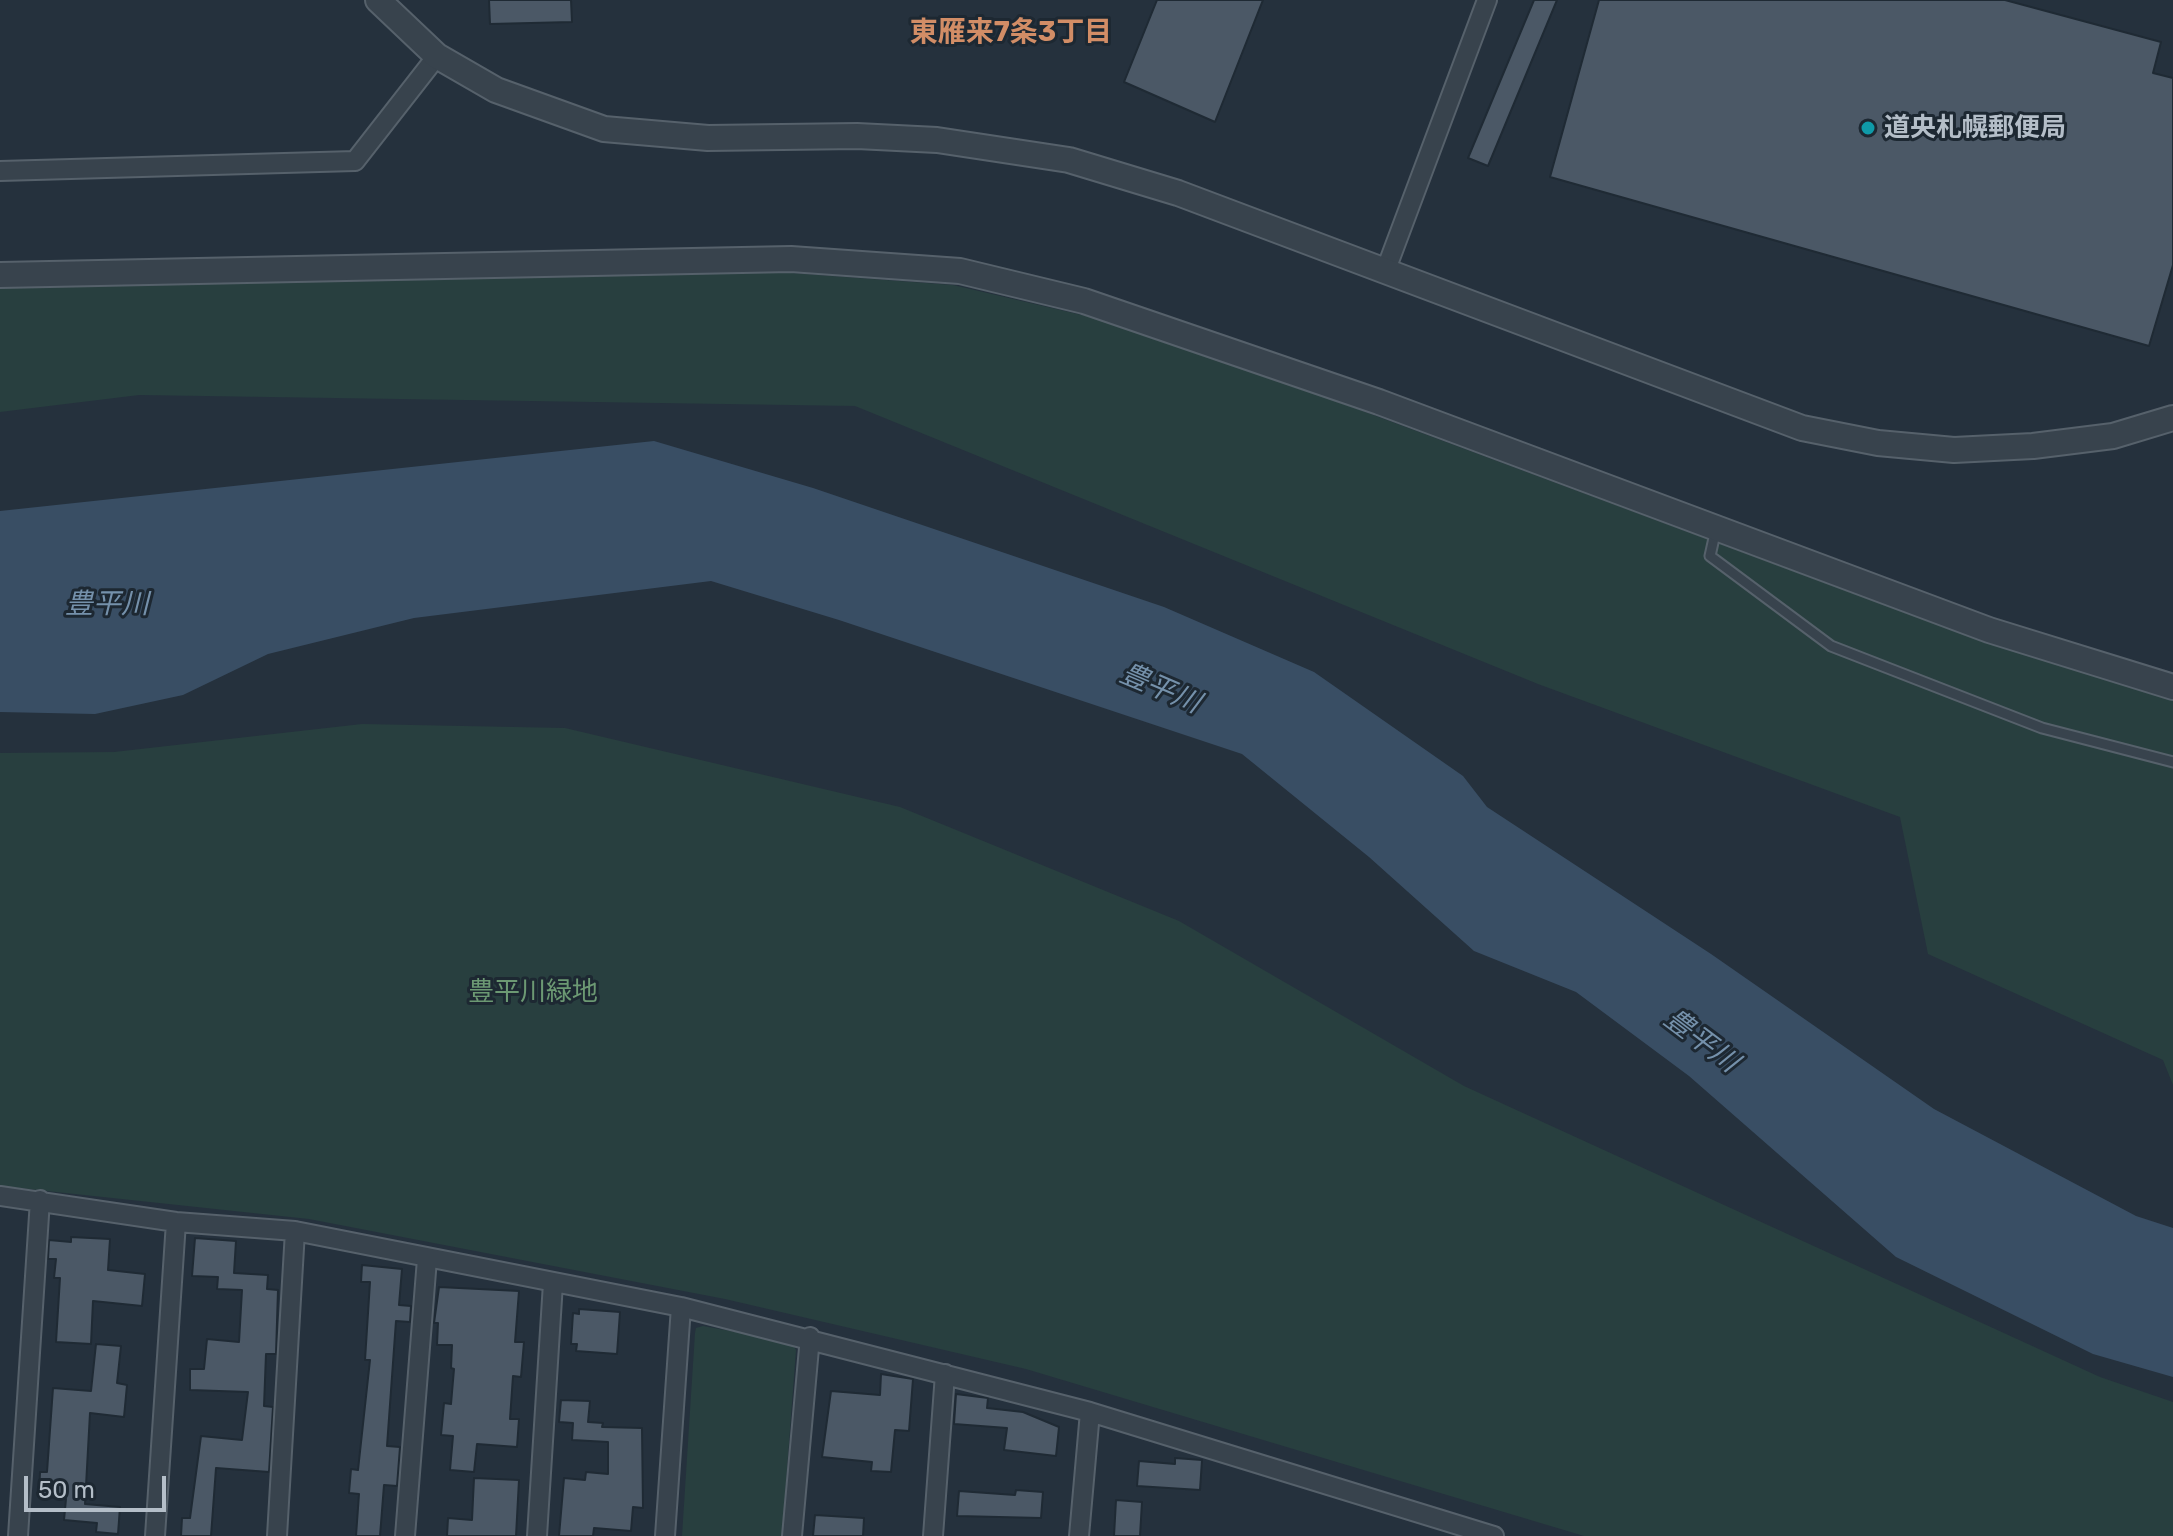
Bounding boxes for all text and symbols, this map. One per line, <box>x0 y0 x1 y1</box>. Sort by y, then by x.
district label: 東雁来7条3丁目 <box>910 16 1112 50</box>
place label: 道央札幌郵便局 <box>1884 112 2066 144</box>
marker: 道央札幌郵便局 <box>1859 119 1877 137</box>
water label: 豊平川 <box>65 588 149 622</box>
water label: 豊平川 <box>1115 657 1205 721</box>
park label: 豊平川緑地 <box>468 976 598 1008</box>
water label: 豊平川 <box>1657 1002 1745 1080</box>
scale bar <box>28 1460 170 1510</box>
text: 50 m <box>38 1476 95 1504</box>

